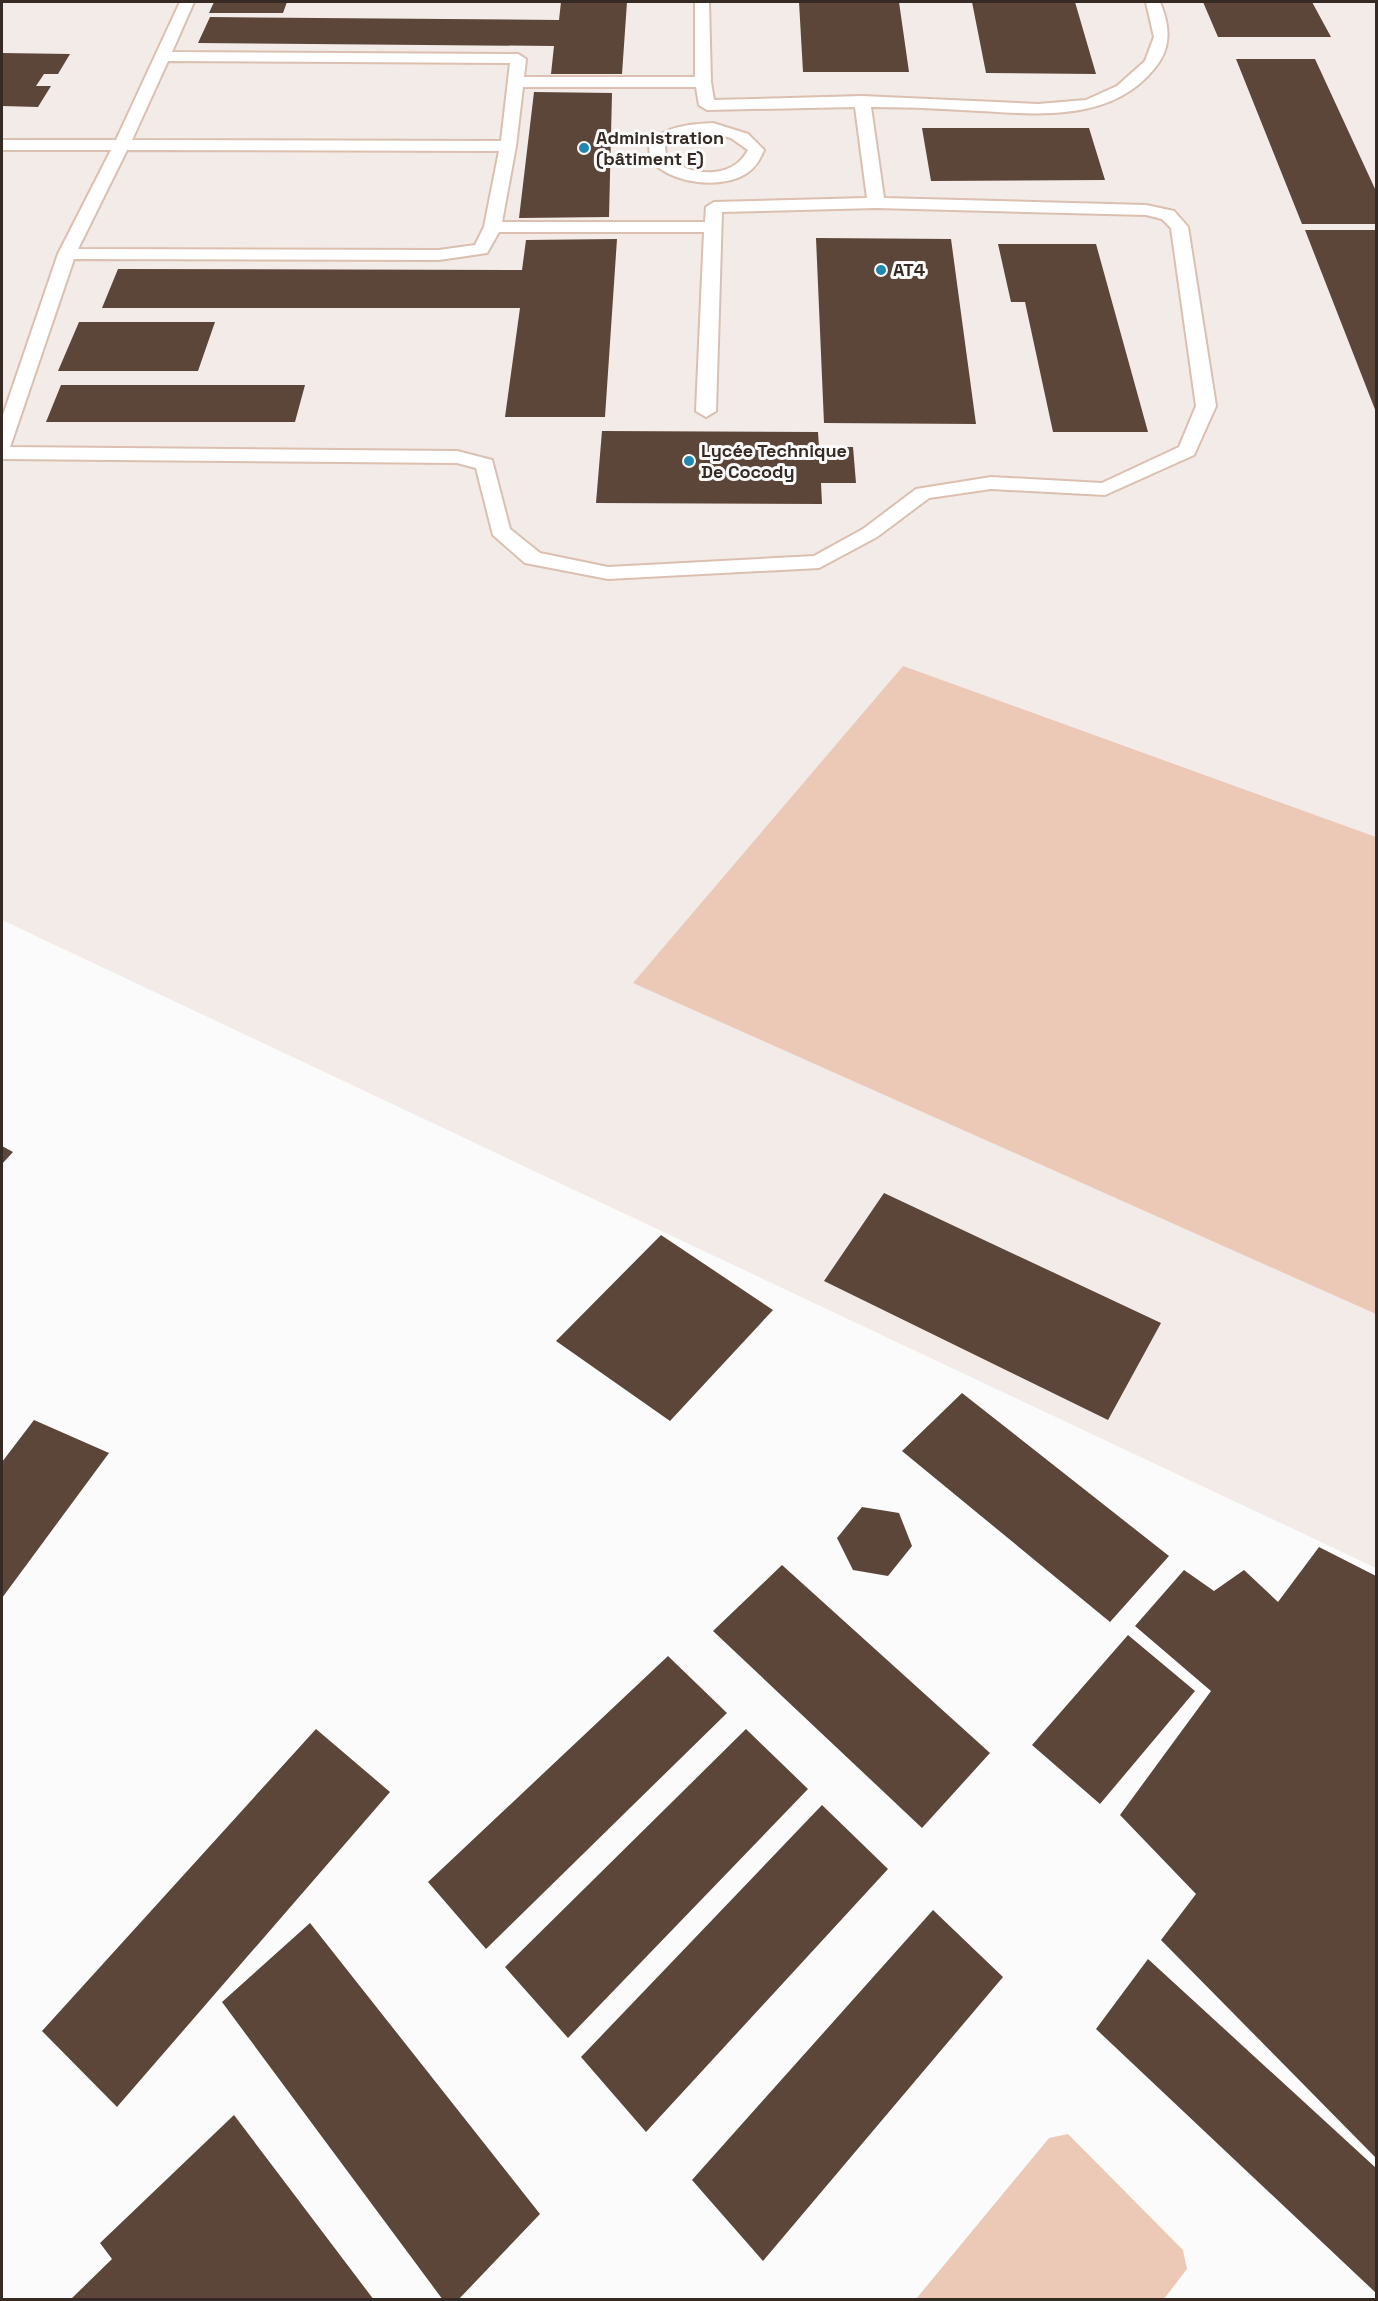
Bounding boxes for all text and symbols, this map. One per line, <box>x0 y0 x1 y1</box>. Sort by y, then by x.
place label: Administration (bâtiment E) <box>596 126 724 170</box>
marker: Administration (bâtiment E) <box>577 141 591 155</box>
place label: AT4 <box>893 258 926 281</box>
marker: AT4 <box>874 263 888 277</box>
place label: Lycée Technique De Cocody <box>701 439 847 483</box>
marker: Lycée Technique De Cocody <box>682 454 696 468</box>

